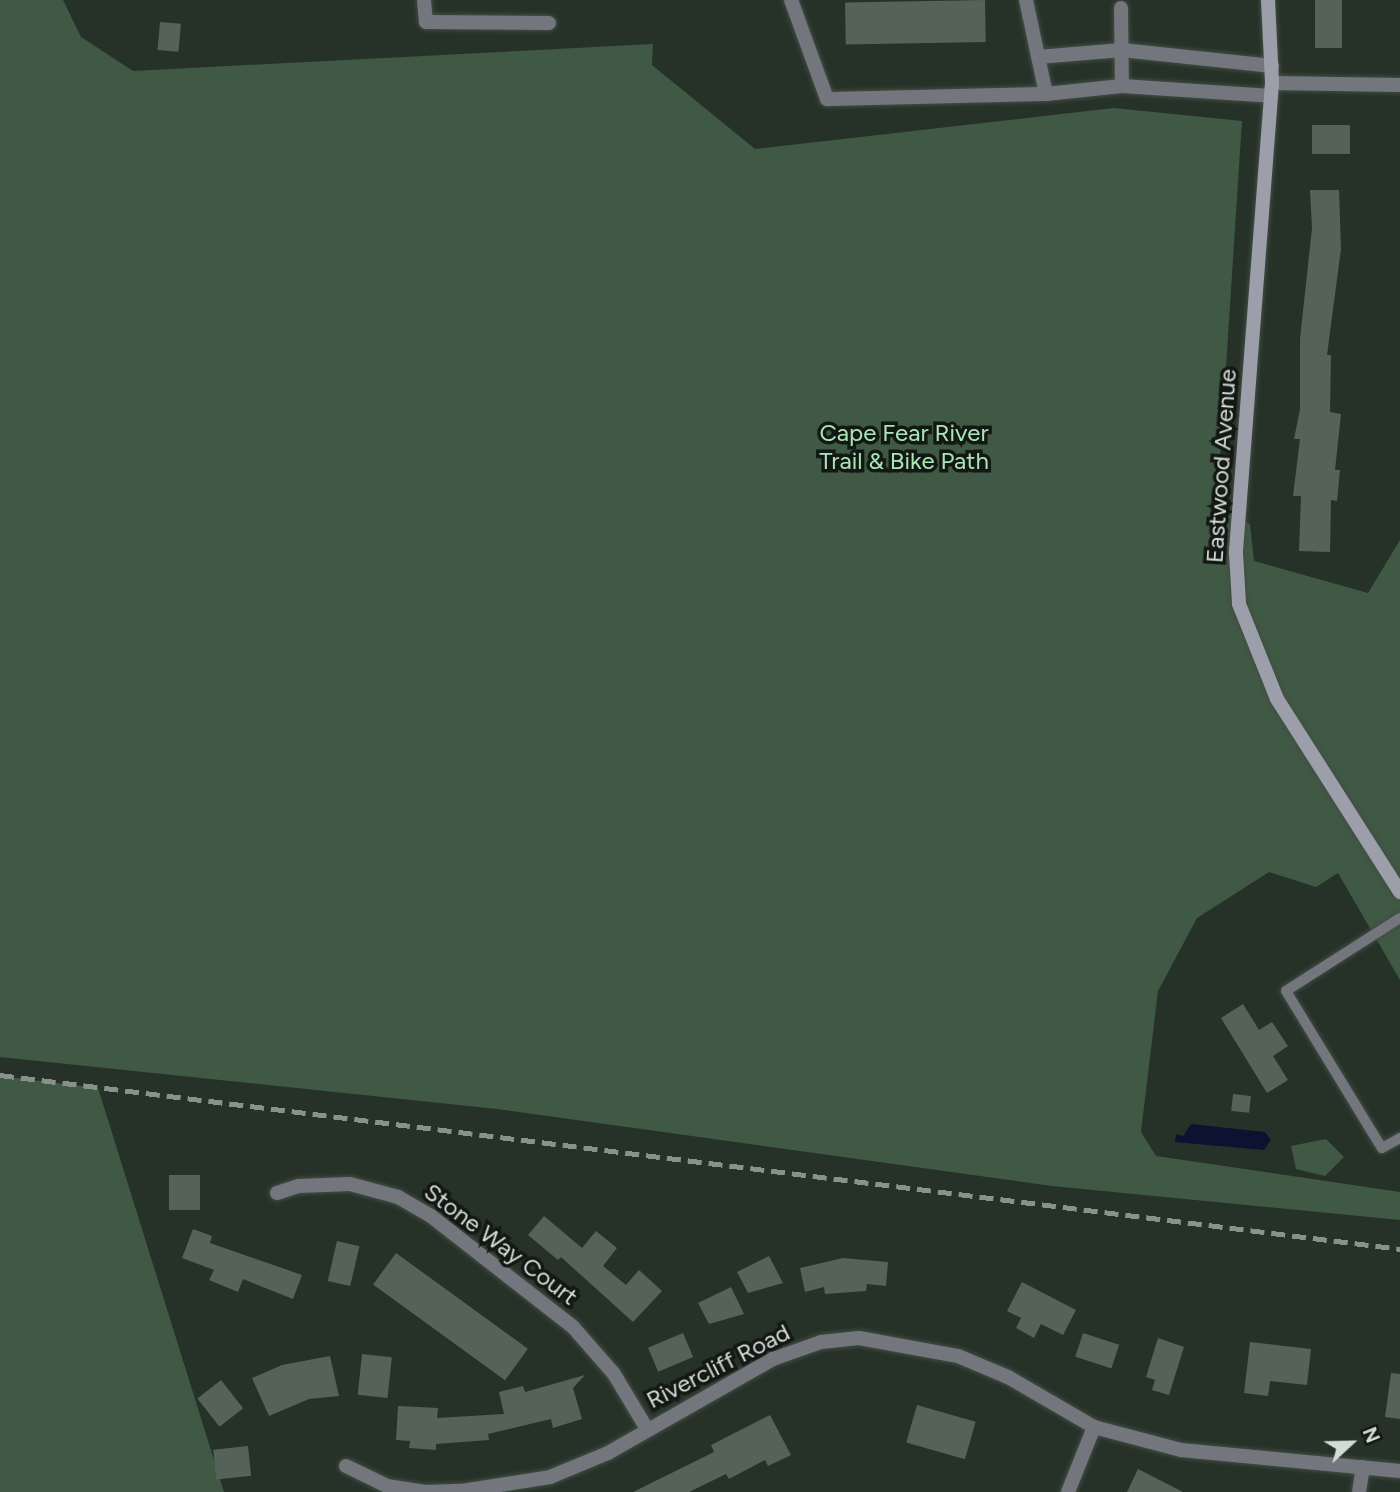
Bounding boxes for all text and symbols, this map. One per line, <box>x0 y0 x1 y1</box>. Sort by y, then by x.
street label: Eastwood Avenue <box>1200 368 1242 564</box>
park label: Cape Fear River Trail & Bike Path <box>819 419 989 475</box>
street label: Stone Way Court <box>419 1177 583 1311</box>
street label: Rivercliff Road <box>642 1318 794 1414</box>
north arrow <box>1316 1408 1386 1478</box>
text: N <box>1358 1424 1384 1446</box>

